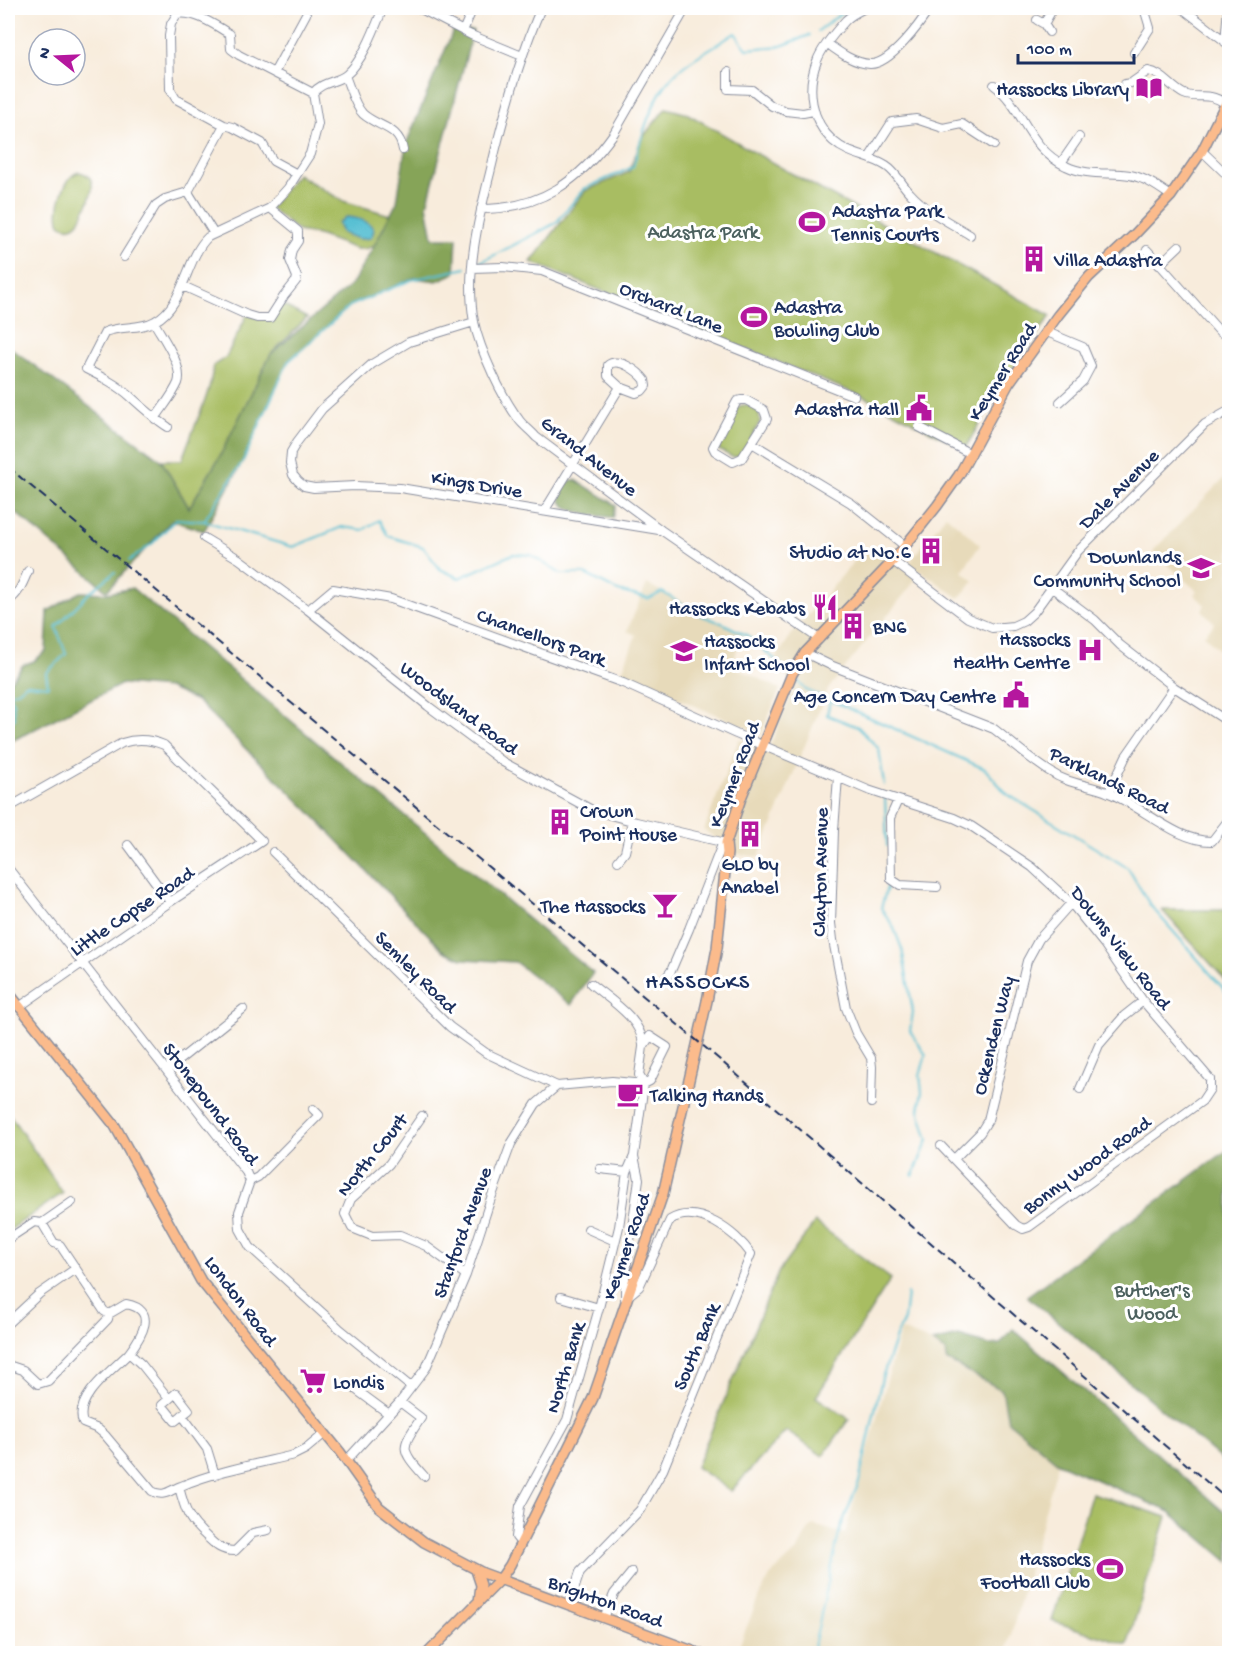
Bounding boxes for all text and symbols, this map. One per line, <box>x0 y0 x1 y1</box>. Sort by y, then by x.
north arrow <box>27 27 87 87</box>
scale bar <box>1018 27 1134 65</box>
text: 100 m <box>1026 40 1072 61</box>
text: N <box>35 45 57 61</box>
library icon: Hassocks Library <box>1134 73 1164 103</box>
place label: Hassocks Library <box>996 80 1129 103</box>
place label: Adastra Park Tennis Courts <box>831 202 945 248</box>
sports icon: Adastra Park Tennis Courts <box>797 207 827 237</box>
park label: Adastra Park <box>647 223 761 246</box>
building icon: Villa Adastra <box>1019 244 1049 274</box>
place label: Villa Adastra <box>1053 251 1163 274</box>
street label: Orchard Lane <box>616 278 726 341</box>
place label: Adastra Bowling Club <box>773 298 880 344</box>
sports icon: Adastra Bowling Club <box>739 302 769 332</box>
street label: Keymer Road <box>965 318 1044 426</box>
public building icon: Adastra Hall <box>904 393 934 423</box>
place label: Adastra Hall <box>795 400 899 423</box>
street label: Grand Avenue <box>535 413 642 503</box>
street label: Dale Avenue <box>1074 445 1166 537</box>
street label: Kings Drive <box>429 468 524 505</box>
building icon: Studio at No.6 <box>916 536 946 566</box>
place label: Studio at No.6 <box>789 543 912 566</box>
place label: Downlands Community School <box>1033 548 1182 594</box>
school or university icon: Downlands Community School <box>1186 553 1216 583</box>
restaurant icon: Hassocks Kebabs <box>810 592 840 622</box>
place label: Hassocks Kebabs <box>669 599 806 622</box>
street label: Chancellors Park <box>473 605 611 674</box>
building icon: BN6 <box>838 611 868 641</box>
place label: BN6 <box>872 618 907 641</box>
place label: Hassocks Health Centre <box>953 630 1071 676</box>
place label: Hassocks Infant School <box>704 632 810 678</box>
hospital icon: Hassocks Health Centre <box>1075 635 1105 665</box>
school or university icon: Hassocks Infant School <box>669 636 699 666</box>
street label: Woodsland Road <box>394 658 523 763</box>
public building icon: Age Concern Day Centre <box>1001 680 1031 710</box>
place label: Age Concern Day Centre <box>794 687 997 710</box>
street label: Keymer Road <box>706 717 768 831</box>
street label: Parklands Road <box>1044 743 1174 822</box>
place label: Crown Point House <box>579 802 678 848</box>
building icon: Crown Point House <box>545 807 575 837</box>
street label: Clayton Avenue <box>810 807 835 937</box>
building icon: GLO by Anabel <box>735 819 765 849</box>
place label: GLO by Anabel <box>721 855 779 901</box>
street label: Little Copse Road <box>67 862 201 963</box>
street label: Downs View Road <box>1063 881 1176 1017</box>
bar icon: The Hassocks <box>650 890 680 920</box>
place label: The Hassocks <box>540 897 646 920</box>
street label: Semley Road <box>369 928 462 1021</box>
district label: HASSOCKS <box>645 971 751 997</box>
street label: Ockenden Way <box>970 974 1021 1098</box>
street label: Stonepound Road <box>156 1040 264 1173</box>
cafe icon: Talking Hands <box>615 1079 645 1109</box>
place label: Talking Hands <box>649 1086 764 1109</box>
street label: North Court <box>333 1109 415 1202</box>
street label: Bonny Wood Road <box>1019 1111 1158 1221</box>
street label: Stanford Avenue <box>430 1164 499 1302</box>
street label: Keymer Road <box>599 1189 658 1303</box>
street label: London Road <box>198 1252 282 1354</box>
park label: Butcher's Wood <box>1113 1281 1190 1327</box>
street label: South Bank <box>670 1298 728 1394</box>
street label: North Bank <box>543 1318 593 1416</box>
supermarket icon: Londis <box>298 1366 328 1396</box>
place label: Londis <box>333 1373 384 1396</box>
place label: Hassocks Football Club <box>979 1550 1091 1596</box>
sports icon: Hassocks Football Club <box>1095 1554 1125 1584</box>
street label: Brighton Road <box>543 1572 667 1635</box>

